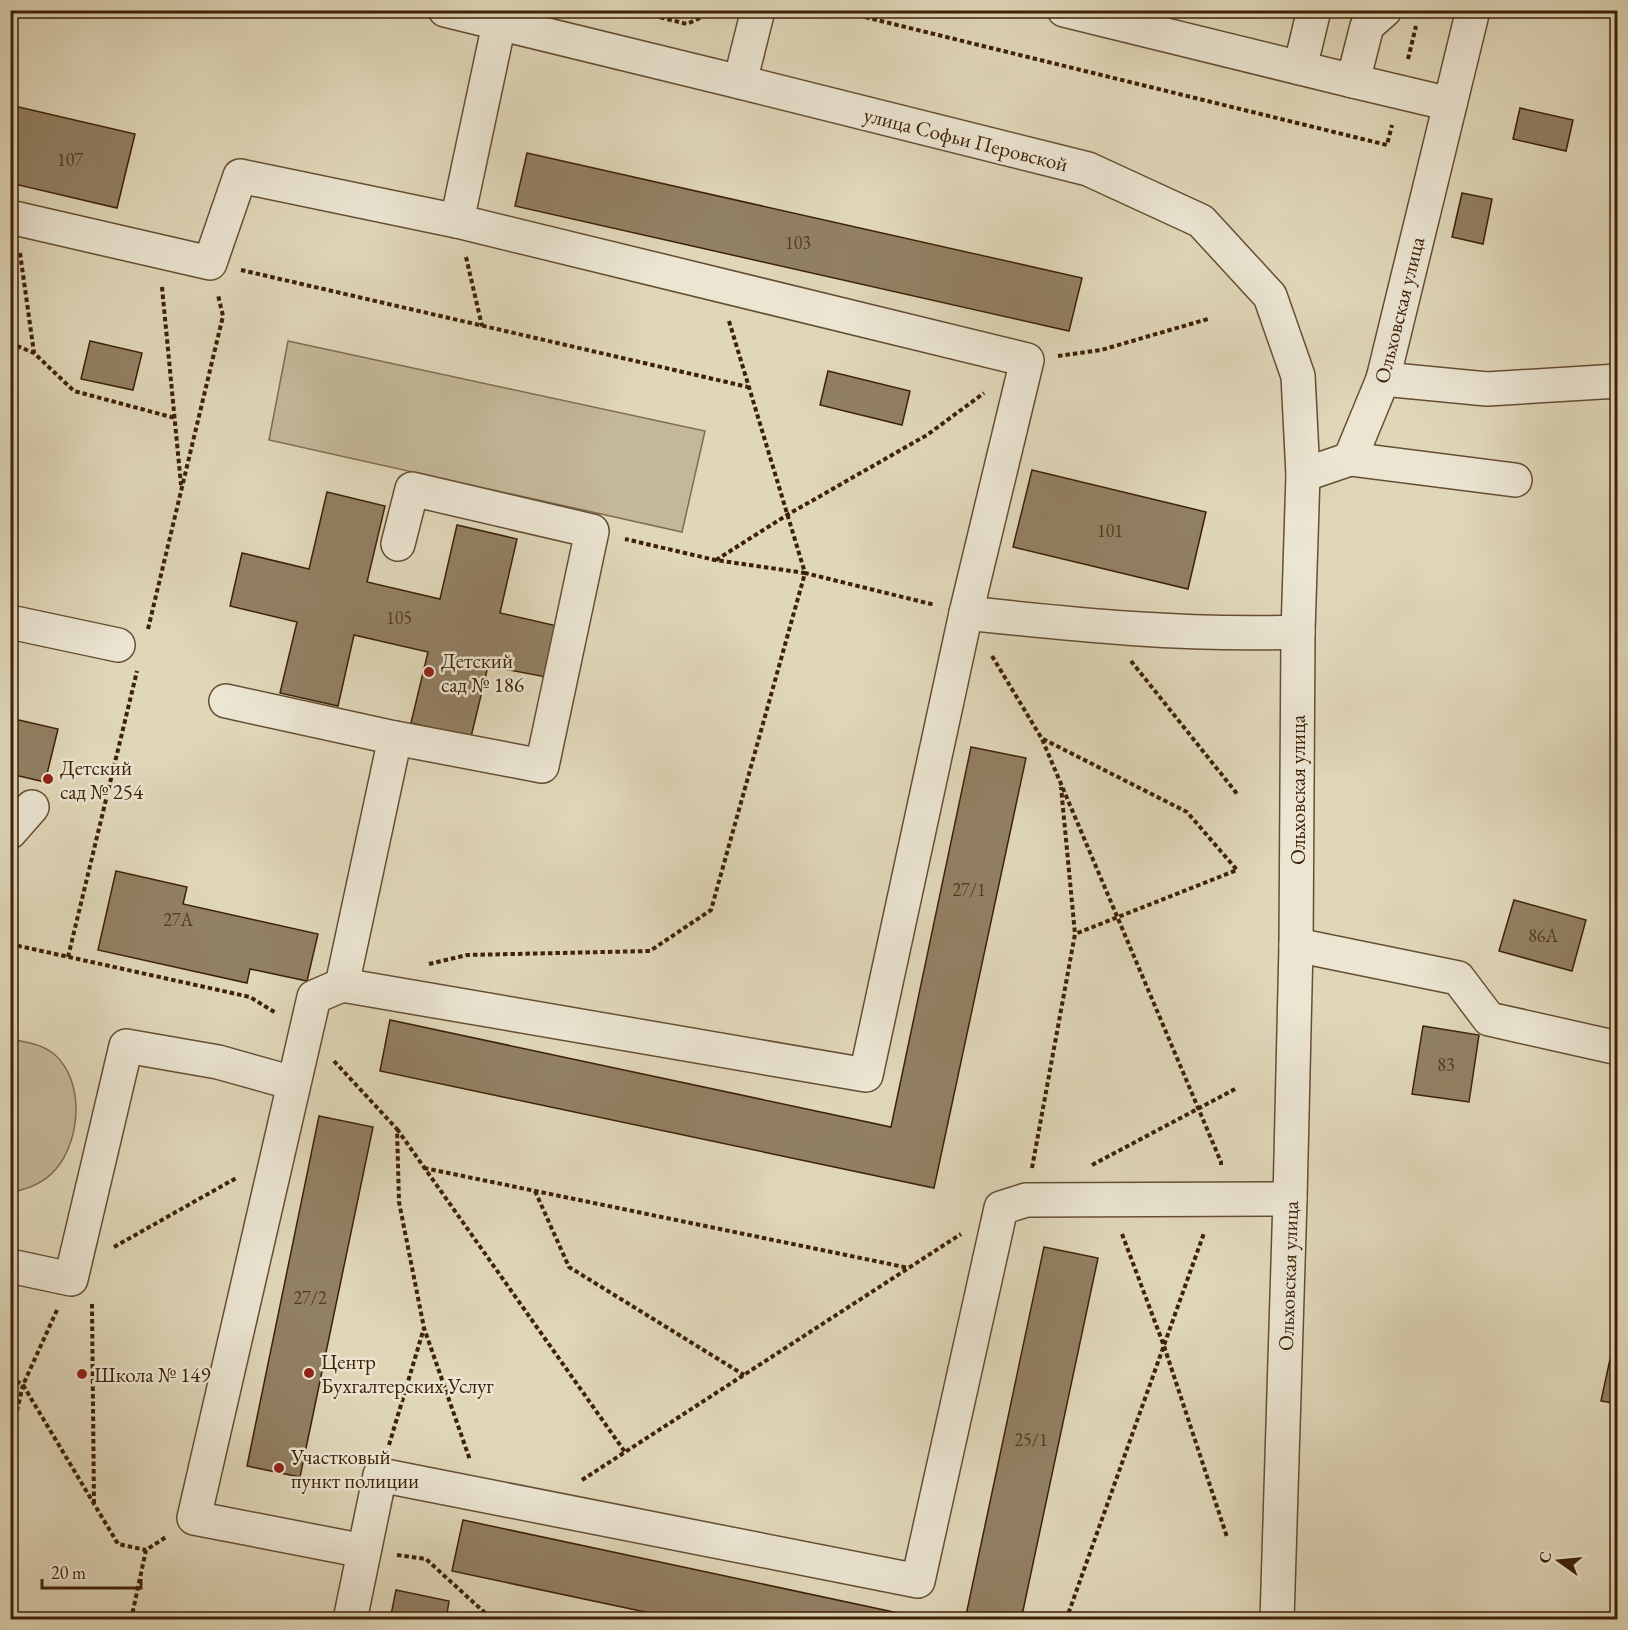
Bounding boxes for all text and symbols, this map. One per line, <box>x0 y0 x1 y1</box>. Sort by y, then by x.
street label: улица Софьи Перовской <box>861 101 1071 177</box>
house number: 107 <box>57 148 83 171</box>
house number: 103 <box>785 231 811 254</box>
street label: Ольховская улица <box>1368 233 1430 386</box>
house number: 101 <box>1097 519 1123 542</box>
house number: 105 <box>386 606 412 629</box>
place label: Детский сад № 186 <box>441 647 524 698</box>
marker: Детский сад № 186 <box>422 665 436 679</box>
street label: Ольховская улица <box>1284 714 1311 865</box>
place label: Детский сад № 254 <box>60 754 144 805</box>
marker: Детский сад № 254 <box>41 772 55 786</box>
house number: 27/1 <box>952 878 986 901</box>
house number: 27А <box>163 908 193 931</box>
house number: 86А <box>1528 924 1558 947</box>
house number: 83 <box>1437 1053 1455 1076</box>
street label: Ольховская улица <box>1272 1200 1304 1352</box>
house number: 27/2 <box>293 1286 327 1309</box>
place label: Центр Бухгалтерских Услуг <box>321 1348 494 1399</box>
place label: Школа № 149 <box>94 1361 211 1388</box>
marker: Центр Бухгалтерских Услуг <box>302 1366 316 1380</box>
marker: Школа № 149 <box>75 1367 89 1381</box>
house number: 25/1 <box>1014 1428 1048 1451</box>
place label: Участковый пункт полиции <box>290 1443 419 1494</box>
marker: Участковый пункт полиции <box>272 1461 286 1475</box>
north arrow <box>1529 1531 1589 1591</box>
text: С <box>1533 1549 1557 1565</box>
scale bar <box>42 1552 141 1590</box>
text: 20 m <box>51 1561 86 1584</box>

